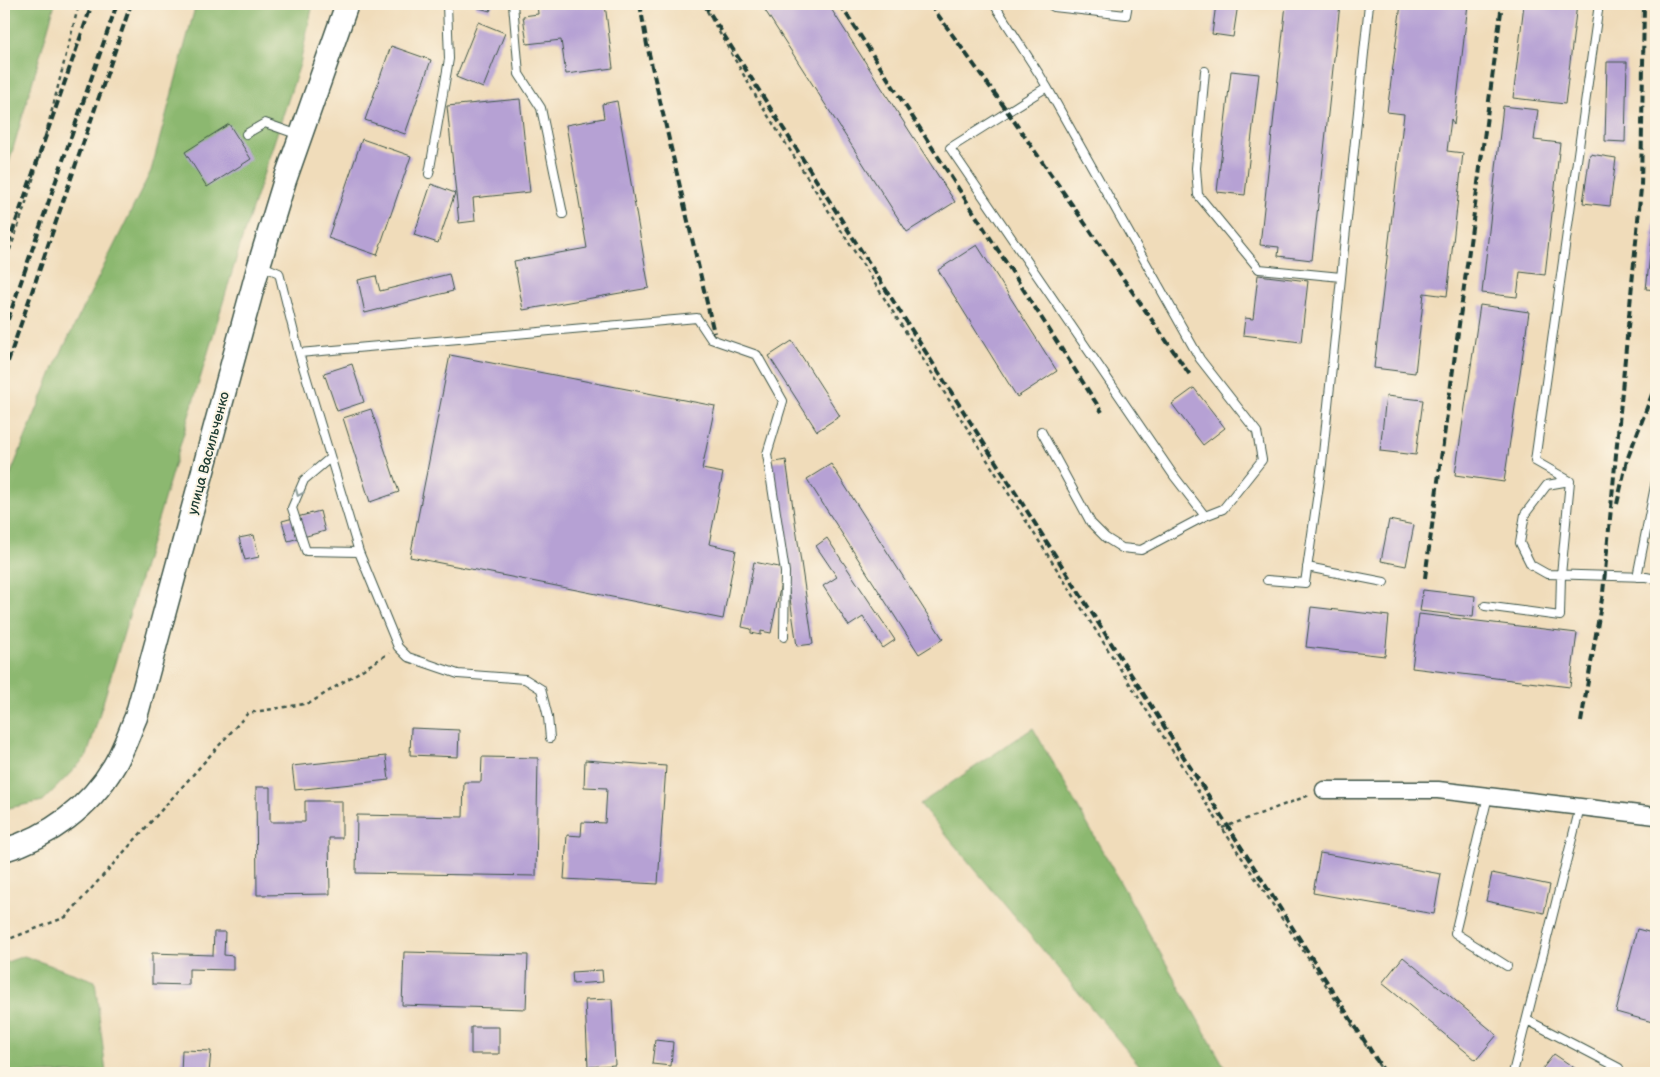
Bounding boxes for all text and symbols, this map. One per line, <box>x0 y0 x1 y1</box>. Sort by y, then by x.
street label: улица Васильченко <box>184 390 233 517</box>
one-way arrow <box>294 488 305 497</box>

